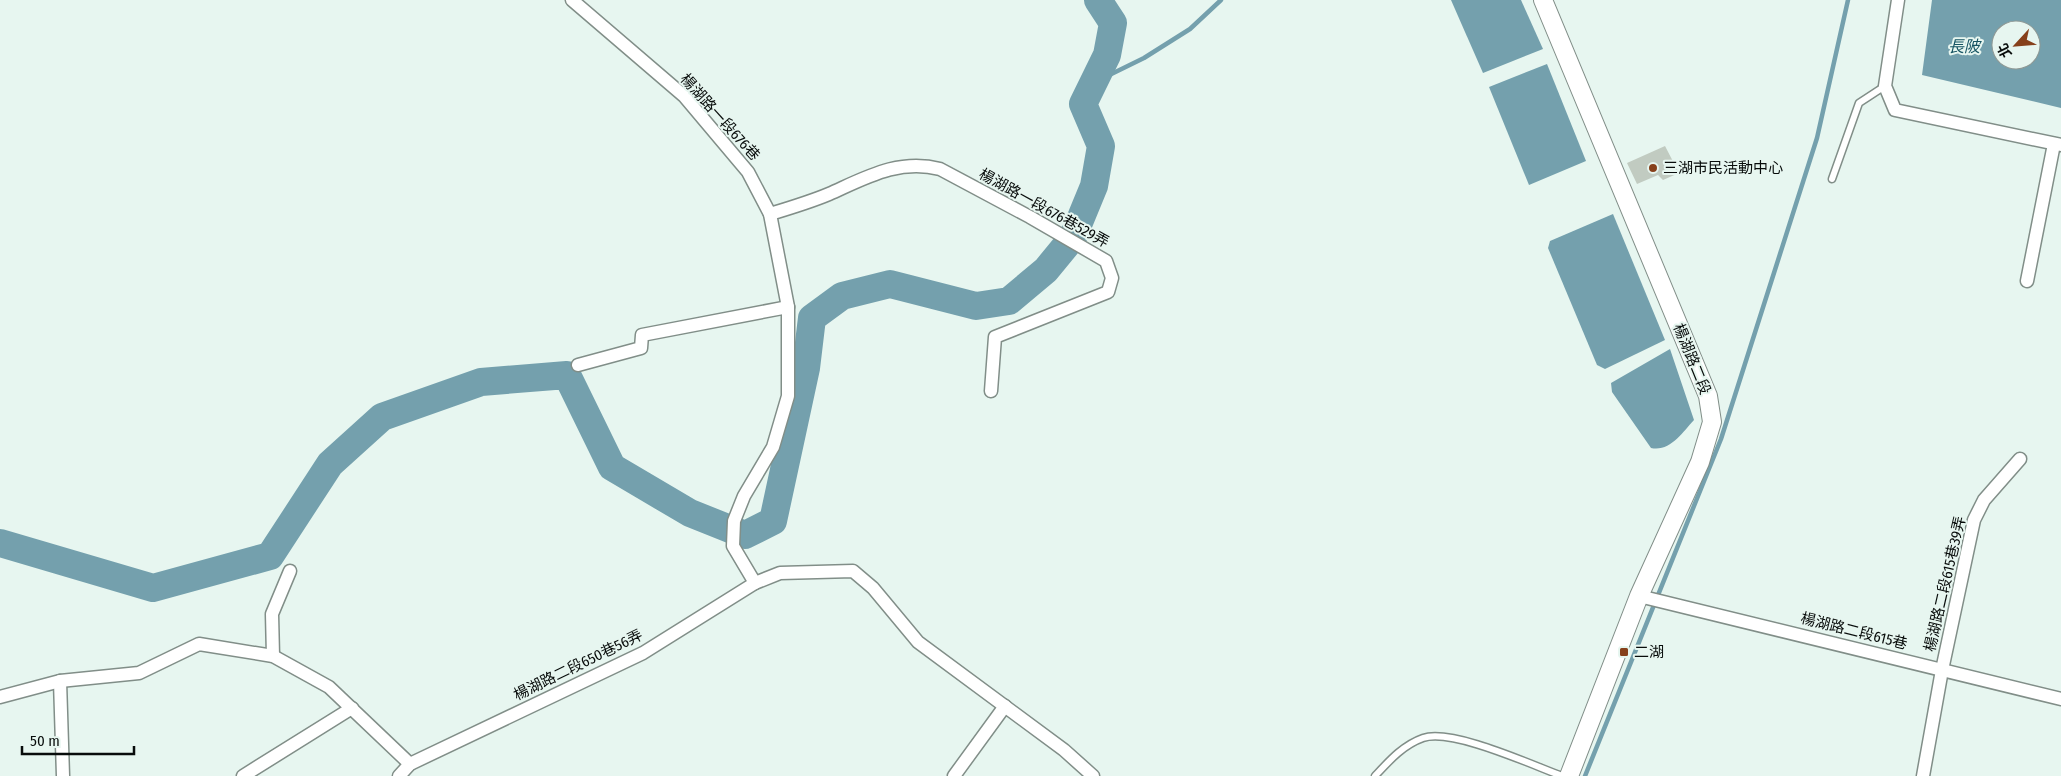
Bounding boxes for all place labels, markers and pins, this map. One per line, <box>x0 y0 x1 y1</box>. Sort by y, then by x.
place label: 三湖市民活動中心 <box>1663 159 1783 177</box>
marker: 三湖市民活動中心 <box>1647 162 1659 174</box>
place label: 二湖 <box>1634 643 1664 661</box>
marker: 二湖 <box>1618 646 1630 658</box>

